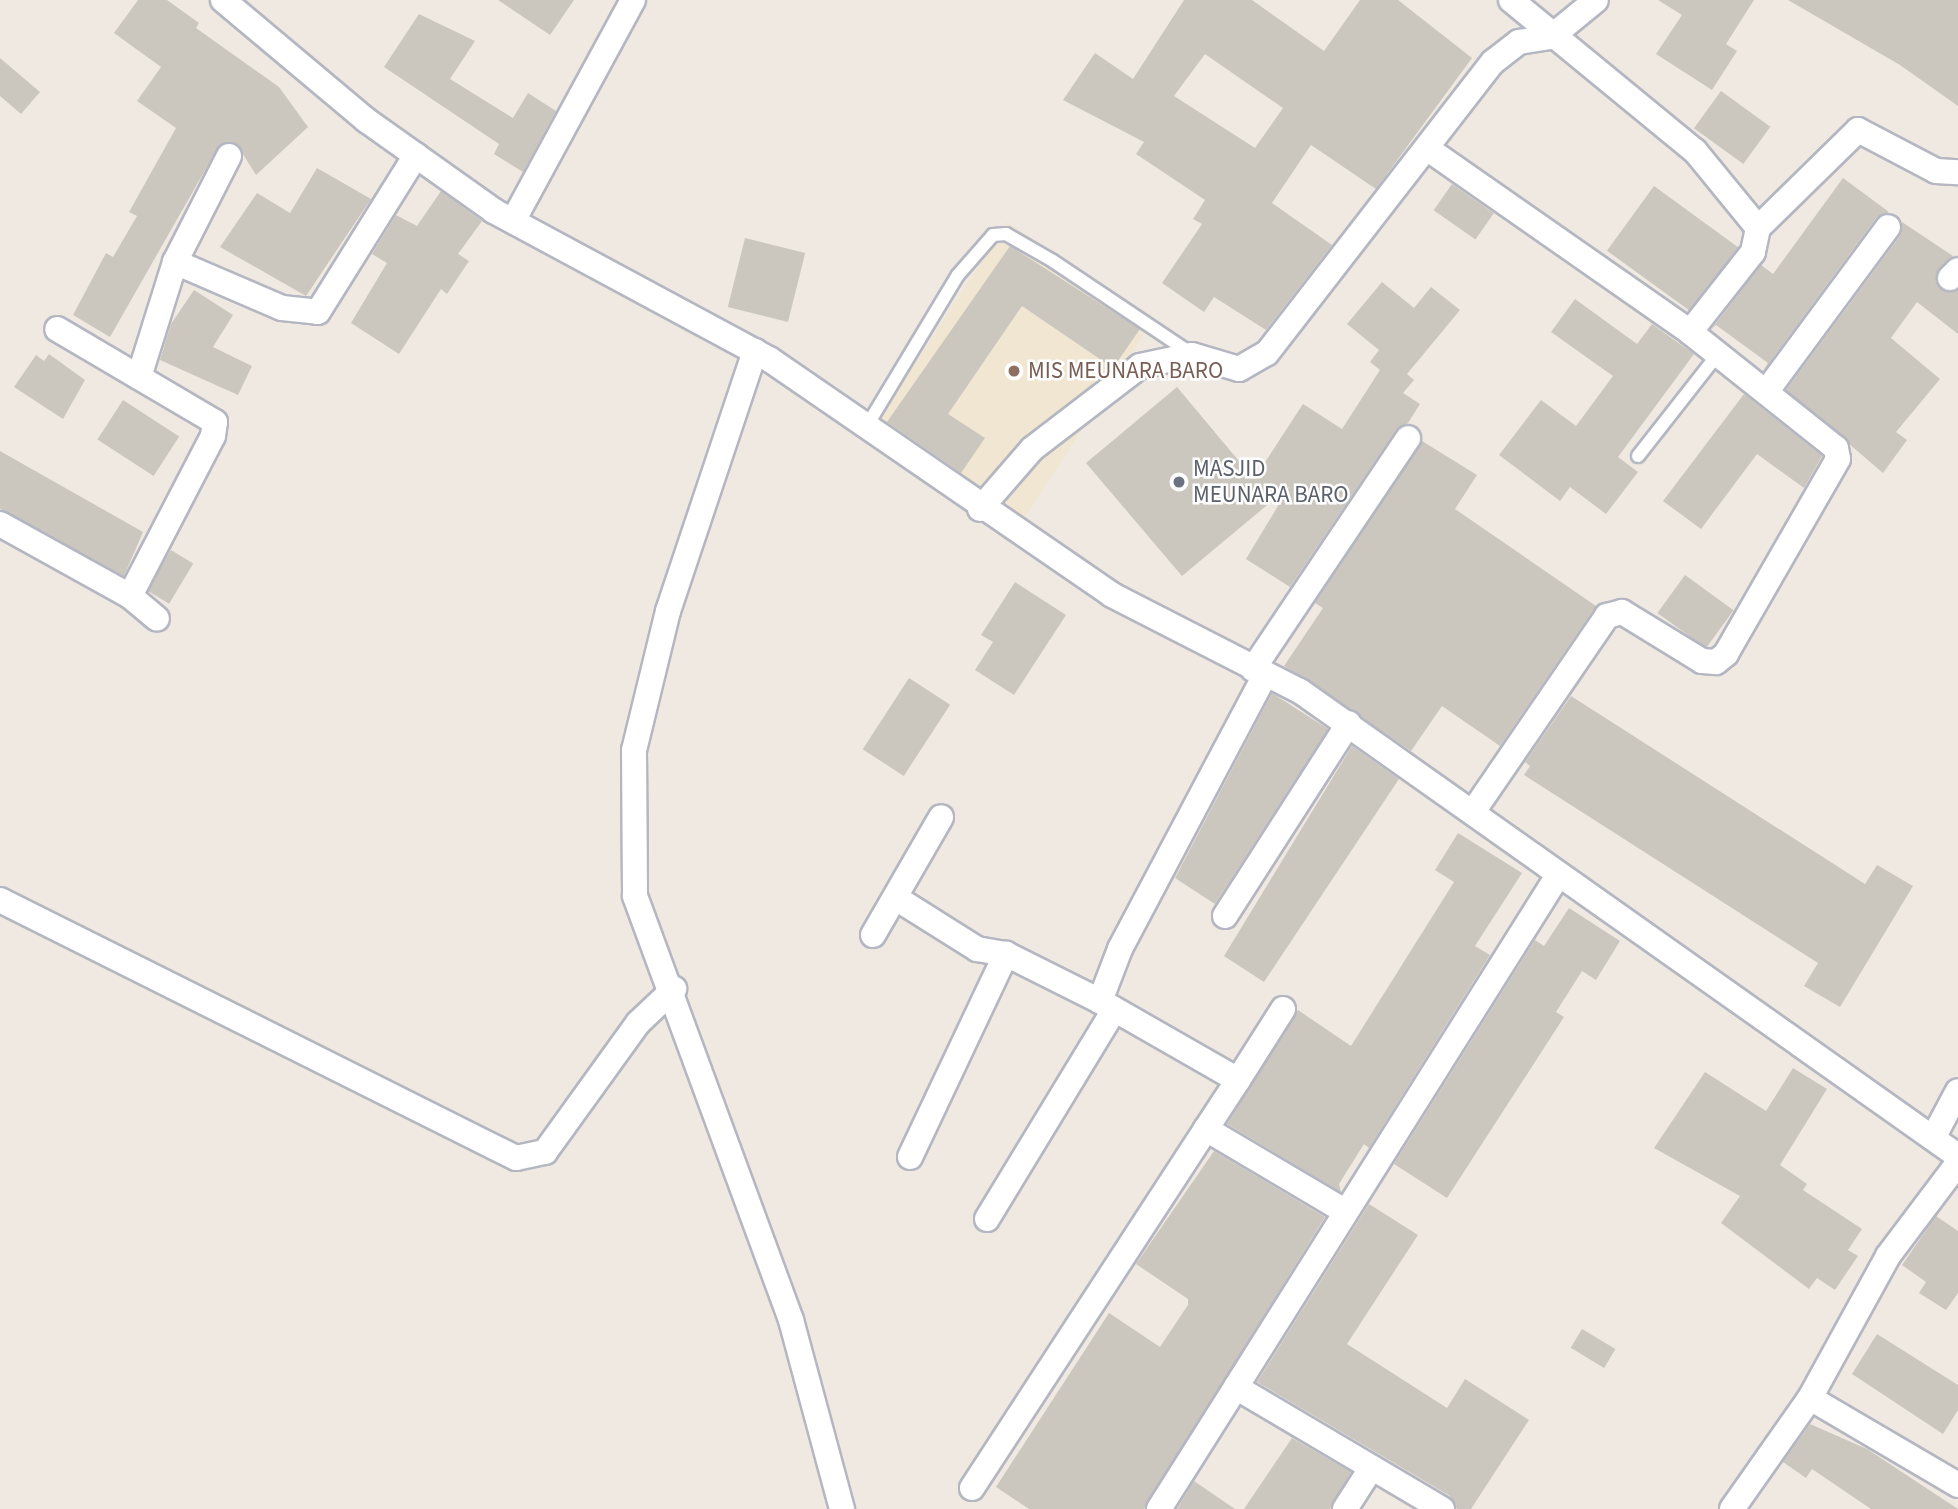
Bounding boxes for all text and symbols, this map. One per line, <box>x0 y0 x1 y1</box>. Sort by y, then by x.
place label: MIS MEUNARA BARO <box>1028 357 1223 385</box>
marker: MIS MEUNARA BARO <box>1006 363 1022 379</box>
place label: MASJID MEUNARA BARO <box>1193 455 1349 509</box>
marker: MASJID MEUNARA BARO <box>1171 474 1187 490</box>

